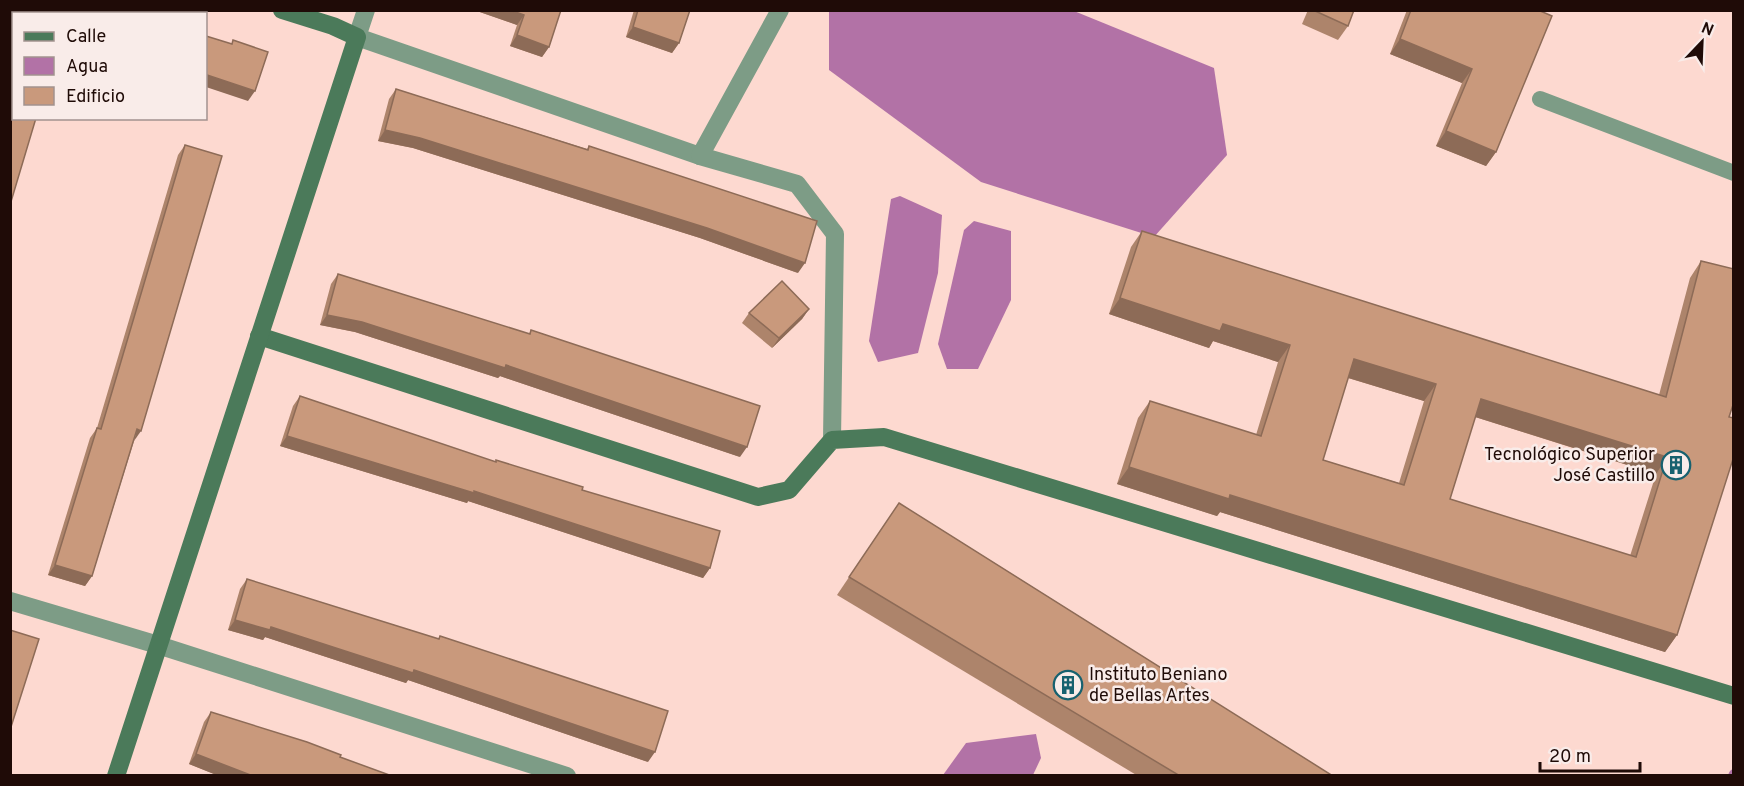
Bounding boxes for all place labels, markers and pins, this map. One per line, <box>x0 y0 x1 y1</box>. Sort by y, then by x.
place label: Tecnológico Superior José Castillo <box>1484 444 1655 488</box>
building icon: Tecnológico Superior José Castillo <box>1660 449 1692 481</box>
place label: Instituto Beniano de Bellas Artes <box>1089 664 1228 708</box>
building icon: Instituto Beniano de Bellas Artes <box>1052 669 1084 701</box>

